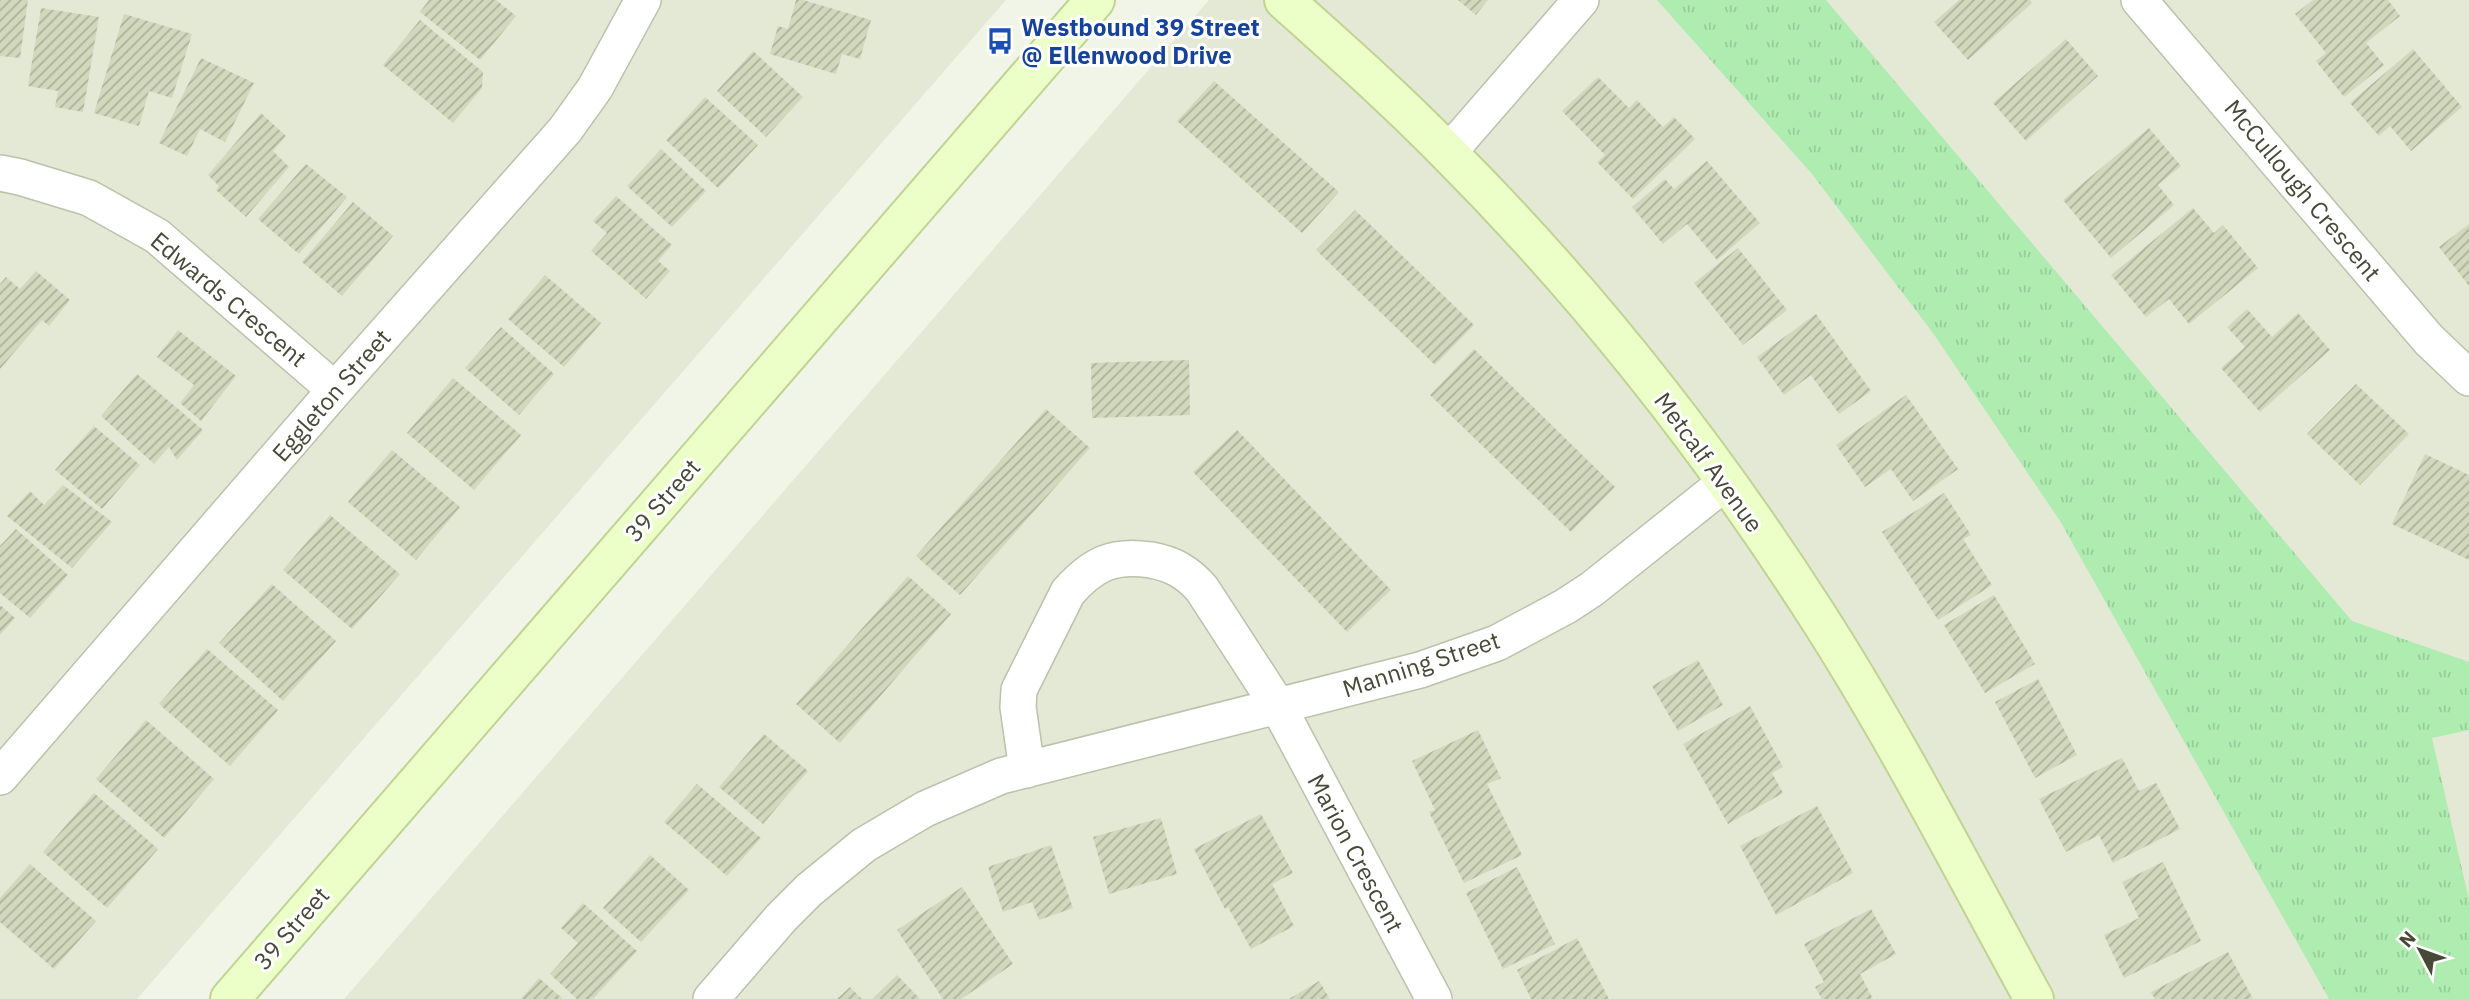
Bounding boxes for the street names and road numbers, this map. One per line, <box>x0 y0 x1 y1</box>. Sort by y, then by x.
street label: McCullough Crescent <box>2218 93 2388 287</box>
street label: Edwards Crescent <box>144 224 314 374</box>
street label: Eggleton Street <box>265 322 397 468</box>
street label: Metcalf Avenue <box>1647 385 1771 539</box>
street label: 39 Street <box>617 452 707 548</box>
street label: Manning Street <box>1338 624 1504 704</box>
street label: Marion Crescent <box>1301 768 1411 938</box>
street label: 39 Street <box>246 880 336 976</box>

